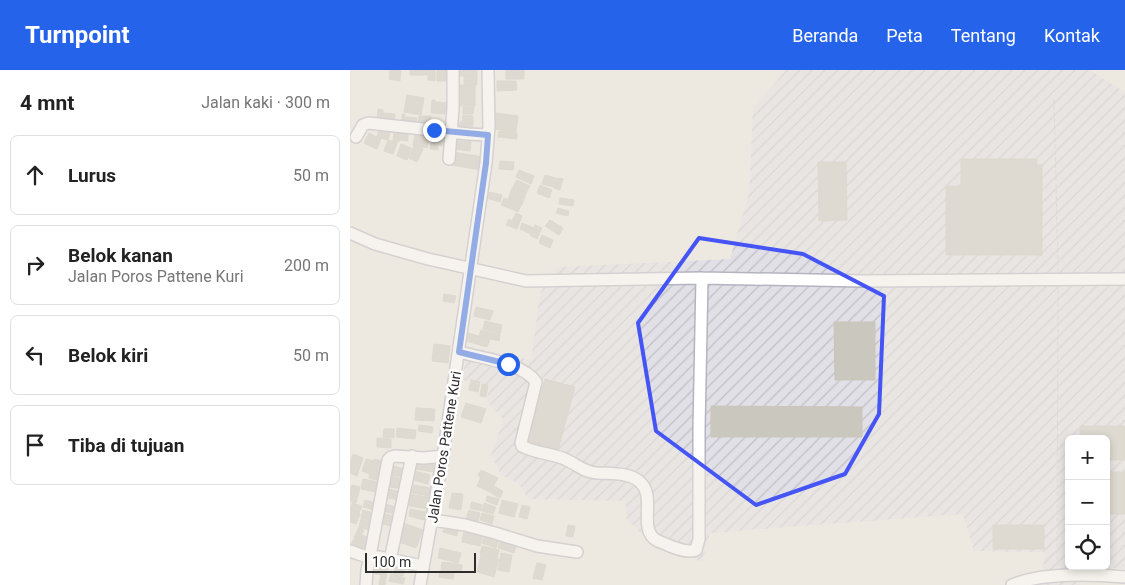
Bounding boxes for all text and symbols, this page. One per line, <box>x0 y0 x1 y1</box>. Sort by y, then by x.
text: Turnpoint <box>25 21 130 49</box>
text: Beranda <box>792 25 858 46</box>
text: Peta <box>886 25 923 46</box>
text: Tentang <box>951 25 1016 46</box>
text: Kontak <box>1044 25 1100 46</box>
text: 4 mnt <box>20 91 74 115</box>
text: Jalan kaki · 300 m <box>201 93 330 112</box>
route end <box>423 119 446 142</box>
icon: ahead <box>21 161 49 189</box>
text: Lurus <box>68 164 116 187</box>
text: 50 m <box>293 166 329 185</box>
text: Belok kanan <box>68 244 173 267</box>
icon: right <box>21 251 49 279</box>
text: 200 m <box>284 256 329 275</box>
text: Jalan Poros Pattene Kuri <box>68 267 244 286</box>
icon: left <box>21 341 49 369</box>
text: Belok kiri <box>68 344 148 367</box>
text: 50 m <box>293 346 329 365</box>
route start <box>497 353 520 376</box>
street label: Jalan Poros Pattene Kuri <box>424 370 464 524</box>
icon: arrive <box>21 431 49 459</box>
text: Tiba di tujuan <box>68 434 184 457</box>
map controls <box>1065 435 1110 570</box>
button: + <box>1065 435 1110 480</box>
button: − <box>1065 480 1110 525</box>
button: locate <box>1065 525 1110 570</box>
scale bar <box>365 550 476 573</box>
text: 100 m <box>372 554 411 570</box>

